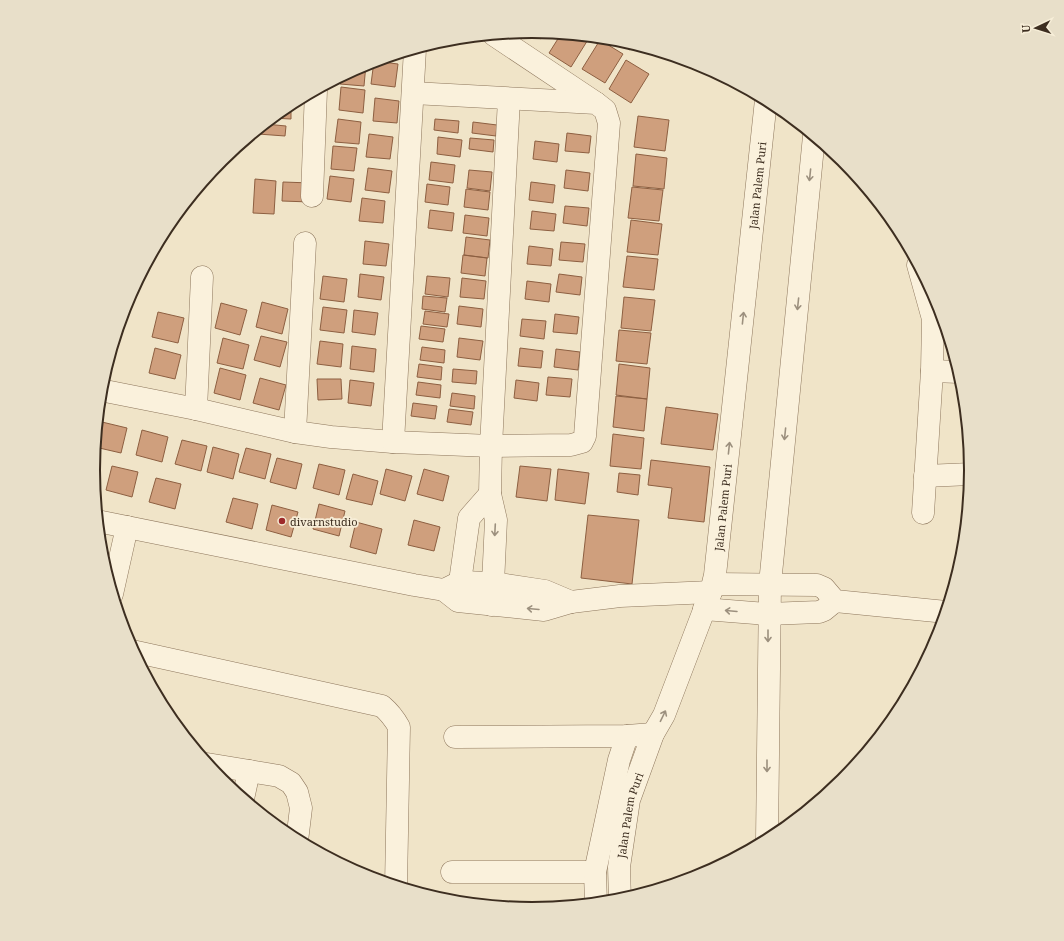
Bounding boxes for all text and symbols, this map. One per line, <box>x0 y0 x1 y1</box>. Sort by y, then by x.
north arrow <box>1016 8 1056 48</box>
text: U <box>1018 23 1033 33</box>
street label: Jalan Palem Puri <box>745 141 769 231</box>
one-way arrow <box>806 168 814 181</box>
one-way arrow <box>794 297 801 310</box>
one-way arrow <box>739 312 747 325</box>
one-way arrow <box>781 427 789 440</box>
one-way arrow <box>725 441 733 454</box>
street label: Jalan Palem Puri <box>710 463 734 553</box>
place label: divarnstudio <box>290 514 358 529</box>
marker: divarnstudio <box>277 516 287 526</box>
one-way arrow <box>492 523 499 536</box>
one-way arrow <box>527 605 540 612</box>
one-way arrow <box>725 607 738 614</box>
one-way arrow <box>764 629 772 642</box>
one-way arrow <box>660 710 668 722</box>
one-way arrow <box>763 759 771 772</box>
street label: Jalan Palem Puri <box>613 770 646 860</box>

